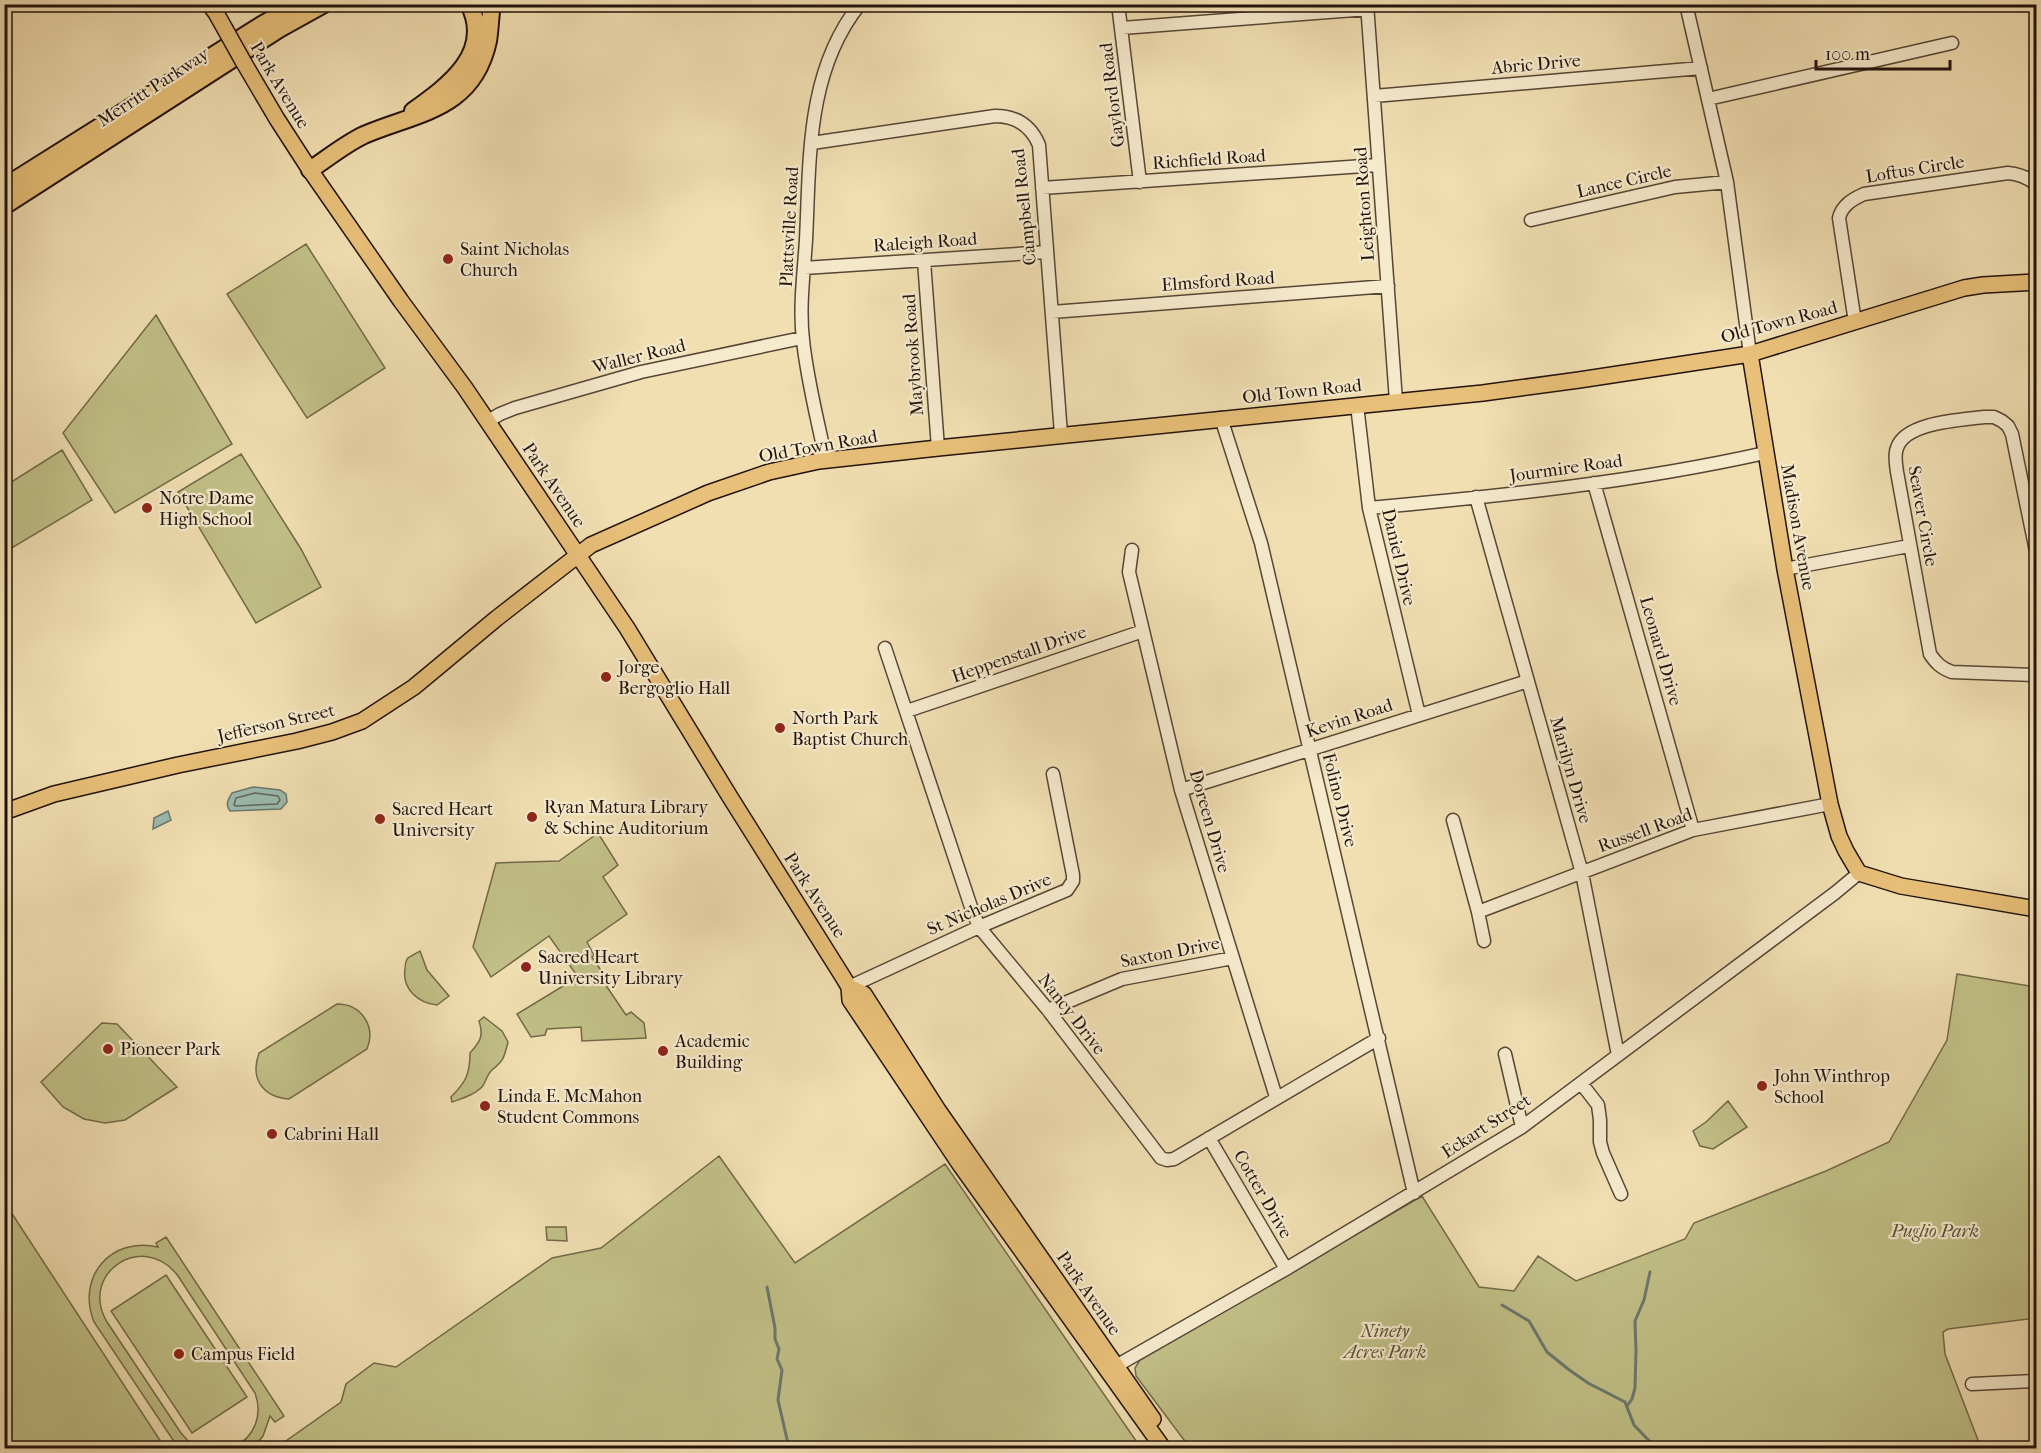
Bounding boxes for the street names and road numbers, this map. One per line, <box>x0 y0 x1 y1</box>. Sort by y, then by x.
street label: Park Avenue <box>245 38 314 133</box>
street label: Gaylord Road <box>1096 41 1129 148</box>
street label: Merritt Parkway <box>93 43 214 131</box>
street label: Abric Drive <box>1489 50 1582 79</box>
street label: Richfield Road <box>1152 145 1267 174</box>
street label: Leighton Road <box>1350 146 1379 262</box>
street label: Campbell Road <box>1008 147 1041 266</box>
street label: Loftus Circle <box>1864 151 1966 188</box>
street label: Lance Circle <box>1575 160 1674 203</box>
street label: Plattsville Road <box>776 166 803 288</box>
street label: Raleigh Road <box>872 228 978 257</box>
street label: Elmsford Road <box>1161 267 1276 296</box>
street label: Maybrook Road <box>899 293 928 417</box>
street label: Old Town Road <box>1719 297 1840 348</box>
street label: Waller Road <box>589 335 688 378</box>
street label: Old Town Road <box>1241 375 1363 408</box>
street label: Old Town Road <box>757 426 879 467</box>
street label: Park Avenue <box>518 439 590 532</box>
street label: Jourmire Road <box>1506 450 1624 487</box>
street label: Madison Avenue <box>1776 462 1819 592</box>
street label: Seaver Circle <box>1903 464 1942 568</box>
street label: Daniel Drive <box>1377 506 1420 608</box>
street label: Leonard Drive <box>1635 594 1686 708</box>
street label: Heppenstall Drive <box>949 622 1089 687</box>
street label: Kevin Road <box>1303 694 1395 742</box>
street label: Jefferson Street <box>213 700 337 748</box>
street label: Marilyn Drive <box>1545 714 1596 826</box>
street label: Folino Drive <box>1318 751 1361 849</box>
street label: Doreen Drive <box>1185 767 1234 875</box>
street label: Russell Road <box>1595 804 1695 857</box>
street label: Park Avenue <box>779 849 850 942</box>
street label: St Nicholas Drive <box>924 869 1055 940</box>
street label: Saxton Drive <box>1119 933 1222 972</box>
street label: Nancy Drive <box>1033 970 1110 1059</box>
street label: Eckart Street <box>1438 1090 1535 1163</box>
street label: Cotter Drive <box>1229 1146 1296 1242</box>
street label: Park Avenue <box>1052 1247 1125 1339</box>

